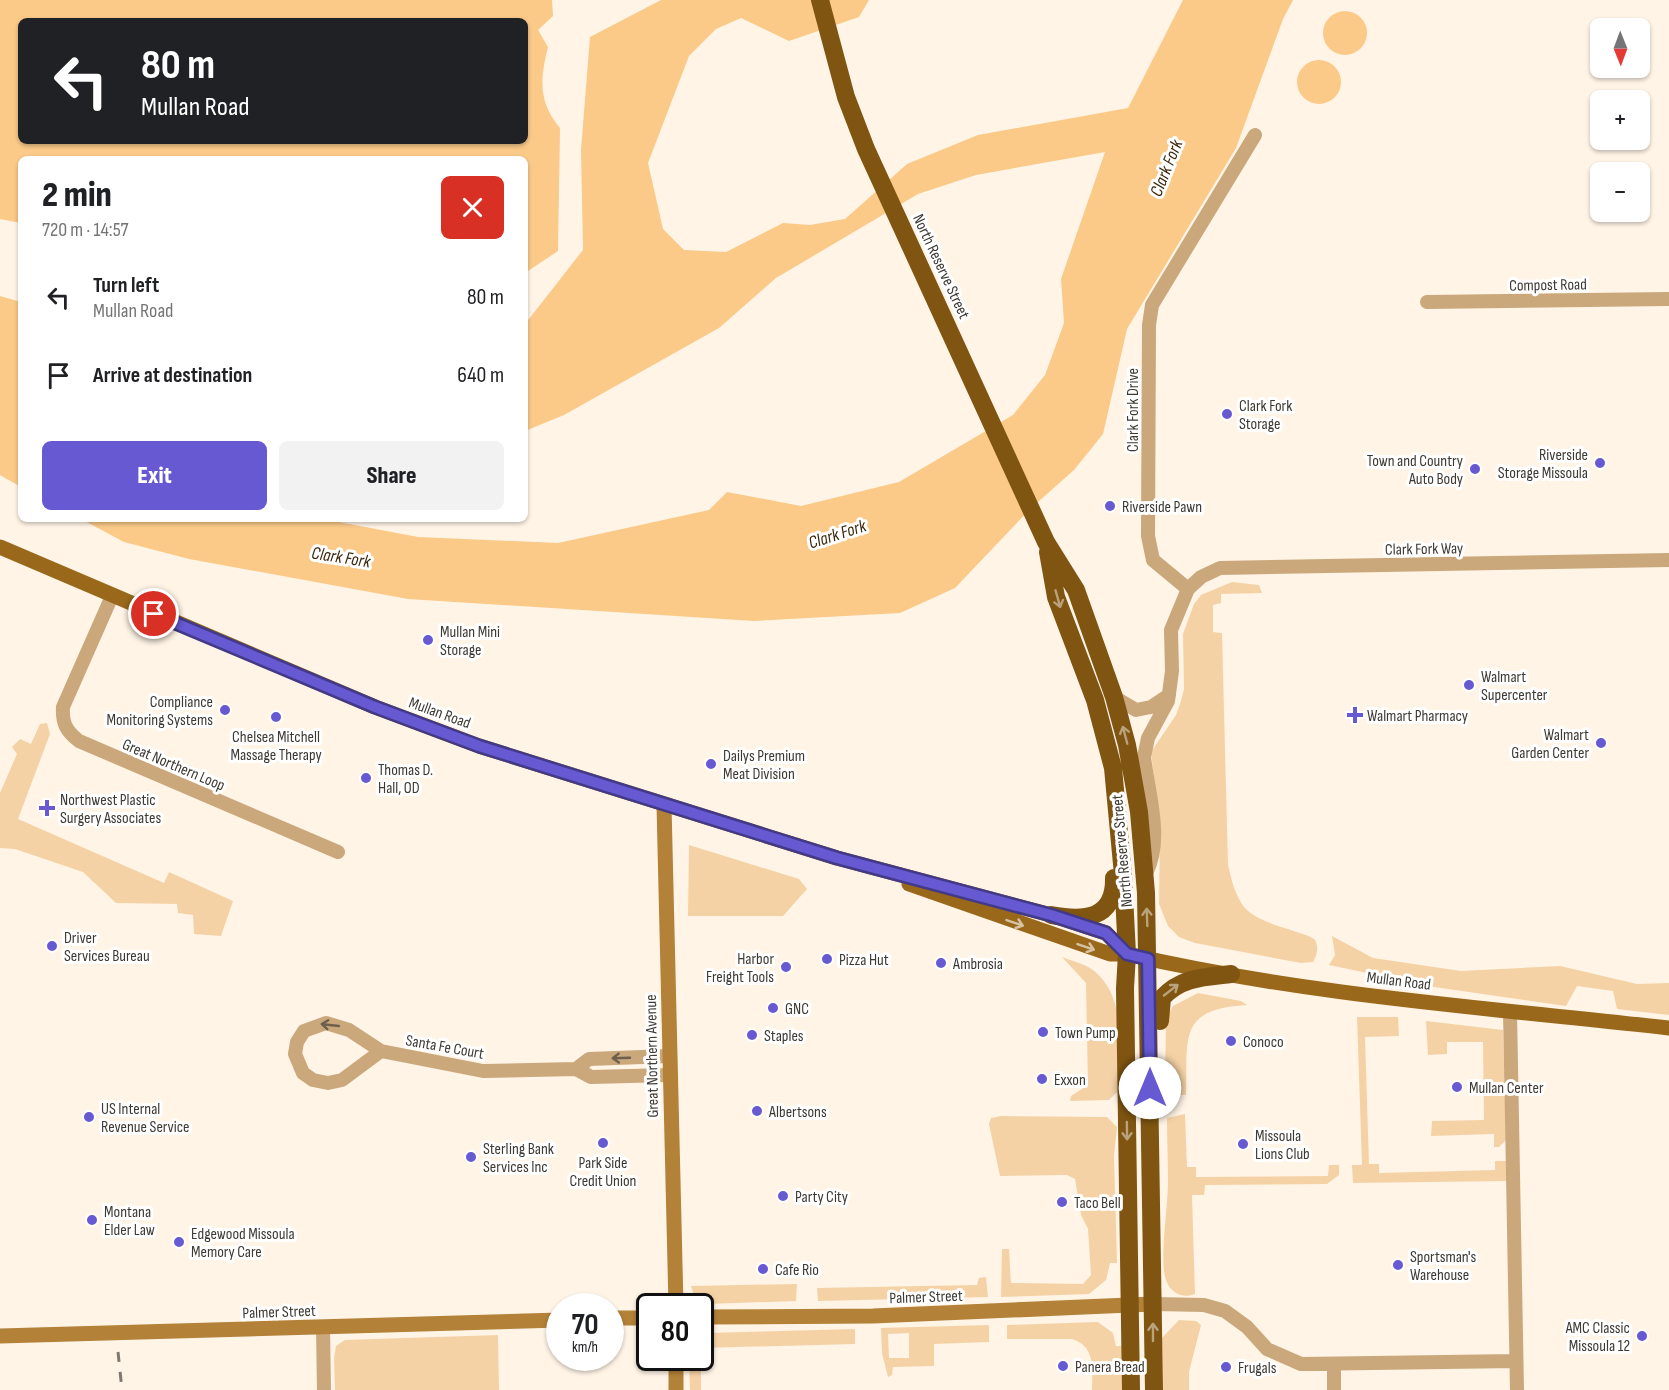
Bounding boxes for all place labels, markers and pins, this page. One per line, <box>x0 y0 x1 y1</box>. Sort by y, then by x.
place label: Clark Fork Storage <box>1239 397 1292 434</box>
marker: Clark Fork Storage <box>1220 407 1234 421</box>
place label: Riverside Storage Missoula <box>1498 446 1588 483</box>
place label: Town and Country Auto Body <box>1367 452 1463 489</box>
marker: Riverside Storage Missoula <box>1593 456 1607 470</box>
marker: Town and Country Auto Body <box>1468 462 1482 476</box>
place label: Riverside Pawn <box>1122 498 1202 517</box>
marker: Riverside Pawn <box>1103 499 1117 513</box>
pin <box>128 588 179 639</box>
place label: Mullan Mini Storage <box>440 623 500 660</box>
marker: Mullan Mini Storage <box>421 633 435 647</box>
place label: Walmart Supercenter <box>1481 668 1548 705</box>
marker: Walmart Supercenter <box>1462 678 1476 692</box>
place label: Compliance Monitoring Systems <box>106 693 213 730</box>
marker: Compliance Monitoring Systems <box>218 703 232 717</box>
place label: Walmart Pharmacy <box>1367 707 1468 726</box>
marker: Walmart Pharmacy <box>1348 708 1362 722</box>
marker: Chelsea Mitchell Massage Therapy <box>269 710 283 724</box>
place label: Walmart Garden Center <box>1511 726 1589 763</box>
place label: Chelsea Mitchell Massage Therapy <box>230 728 322 765</box>
marker: Walmart Garden Center <box>1594 736 1608 750</box>
place label: Dailys Premium Meat Division <box>723 747 805 784</box>
marker: Dailys Premium Meat Division <box>704 757 718 771</box>
place label: Thomas D. Hall, OD <box>378 761 433 798</box>
marker: Thomas D. Hall, OD <box>359 771 373 785</box>
place label: Northwest Plastic Surgery Associates <box>60 791 161 828</box>
marker: Northwest Plastic Surgery Associates <box>38 799 56 817</box>
place label: Driver Services Bureau <box>64 929 150 966</box>
marker: Driver Services Bureau <box>45 939 59 953</box>
place label: Harbor Freight Tools <box>706 950 774 987</box>
place label: Pizza Hut <box>839 951 889 970</box>
marker: Pizza Hut <box>820 952 834 966</box>
place label: Ambrosia <box>952 955 1003 974</box>
marker: Ambrosia <box>934 956 948 970</box>
marker: Harbor Freight Tools <box>779 960 793 974</box>
place label: GNC <box>785 1000 809 1019</box>
marker: GNC <box>766 1001 780 1015</box>
place label: Town Pump <box>1055 1024 1116 1043</box>
marker: Town Pump <box>1036 1025 1050 1039</box>
place label: Staples <box>764 1027 804 1046</box>
marker: Staples <box>745 1028 759 1042</box>
place label: Conoco <box>1243 1033 1284 1052</box>
marker: Conoco <box>1224 1034 1238 1048</box>
place label: Exxon <box>1054 1071 1086 1090</box>
marker: Exxon <box>1035 1072 1049 1086</box>
place label: Mullan Center <box>1469 1079 1544 1098</box>
marker: Mullan Center <box>1450 1080 1464 1094</box>
place label: US Internal Revenue Service <box>101 1100 189 1137</box>
place label: Albertsons <box>768 1103 827 1122</box>
marker: Albertsons <box>750 1104 764 1118</box>
marker: US Internal Revenue Service <box>82 1110 96 1124</box>
place label: Missoula Lions Club <box>1255 1127 1310 1164</box>
marker: Park Side Credit Union <box>596 1136 610 1150</box>
marker: Missoula Lions Club <box>1236 1137 1250 1151</box>
place label: Sterling Bank Services Inc <box>483 1140 554 1177</box>
marker: Sterling Bank Services Inc <box>464 1150 478 1164</box>
place label: Park Side Credit Union <box>570 1154 636 1191</box>
place label: Party City <box>795 1188 848 1207</box>
marker: Party City <box>776 1189 790 1203</box>
place label: Taco Bell <box>1074 1194 1121 1213</box>
marker: Taco Bell <box>1055 1195 1069 1209</box>
place label: Montana Elder Law <box>104 1203 155 1240</box>
marker: Montana Elder Law <box>85 1213 99 1227</box>
place label: Edgewood Missoula Memory Care <box>191 1225 295 1262</box>
marker: Edgewood Missoula Memory Care <box>172 1235 186 1249</box>
place label: Sportsman's Warehouse <box>1410 1248 1477 1285</box>
marker: Sportsman's Warehouse <box>1391 1258 1405 1272</box>
place label: Cafe Rio <box>775 1261 819 1280</box>
marker: Cafe Rio <box>756 1262 770 1276</box>
place label: AMC Classic Missoula 12 <box>1565 1319 1630 1356</box>
marker: AMC Classic Missoula 12 <box>1635 1329 1649 1343</box>
place label: Panera Bread <box>1075 1358 1145 1377</box>
marker: Panera Bread <box>1056 1359 1070 1373</box>
place label: Frugals <box>1238 1359 1277 1378</box>
marker: Frugals <box>1219 1360 1233 1374</box>

